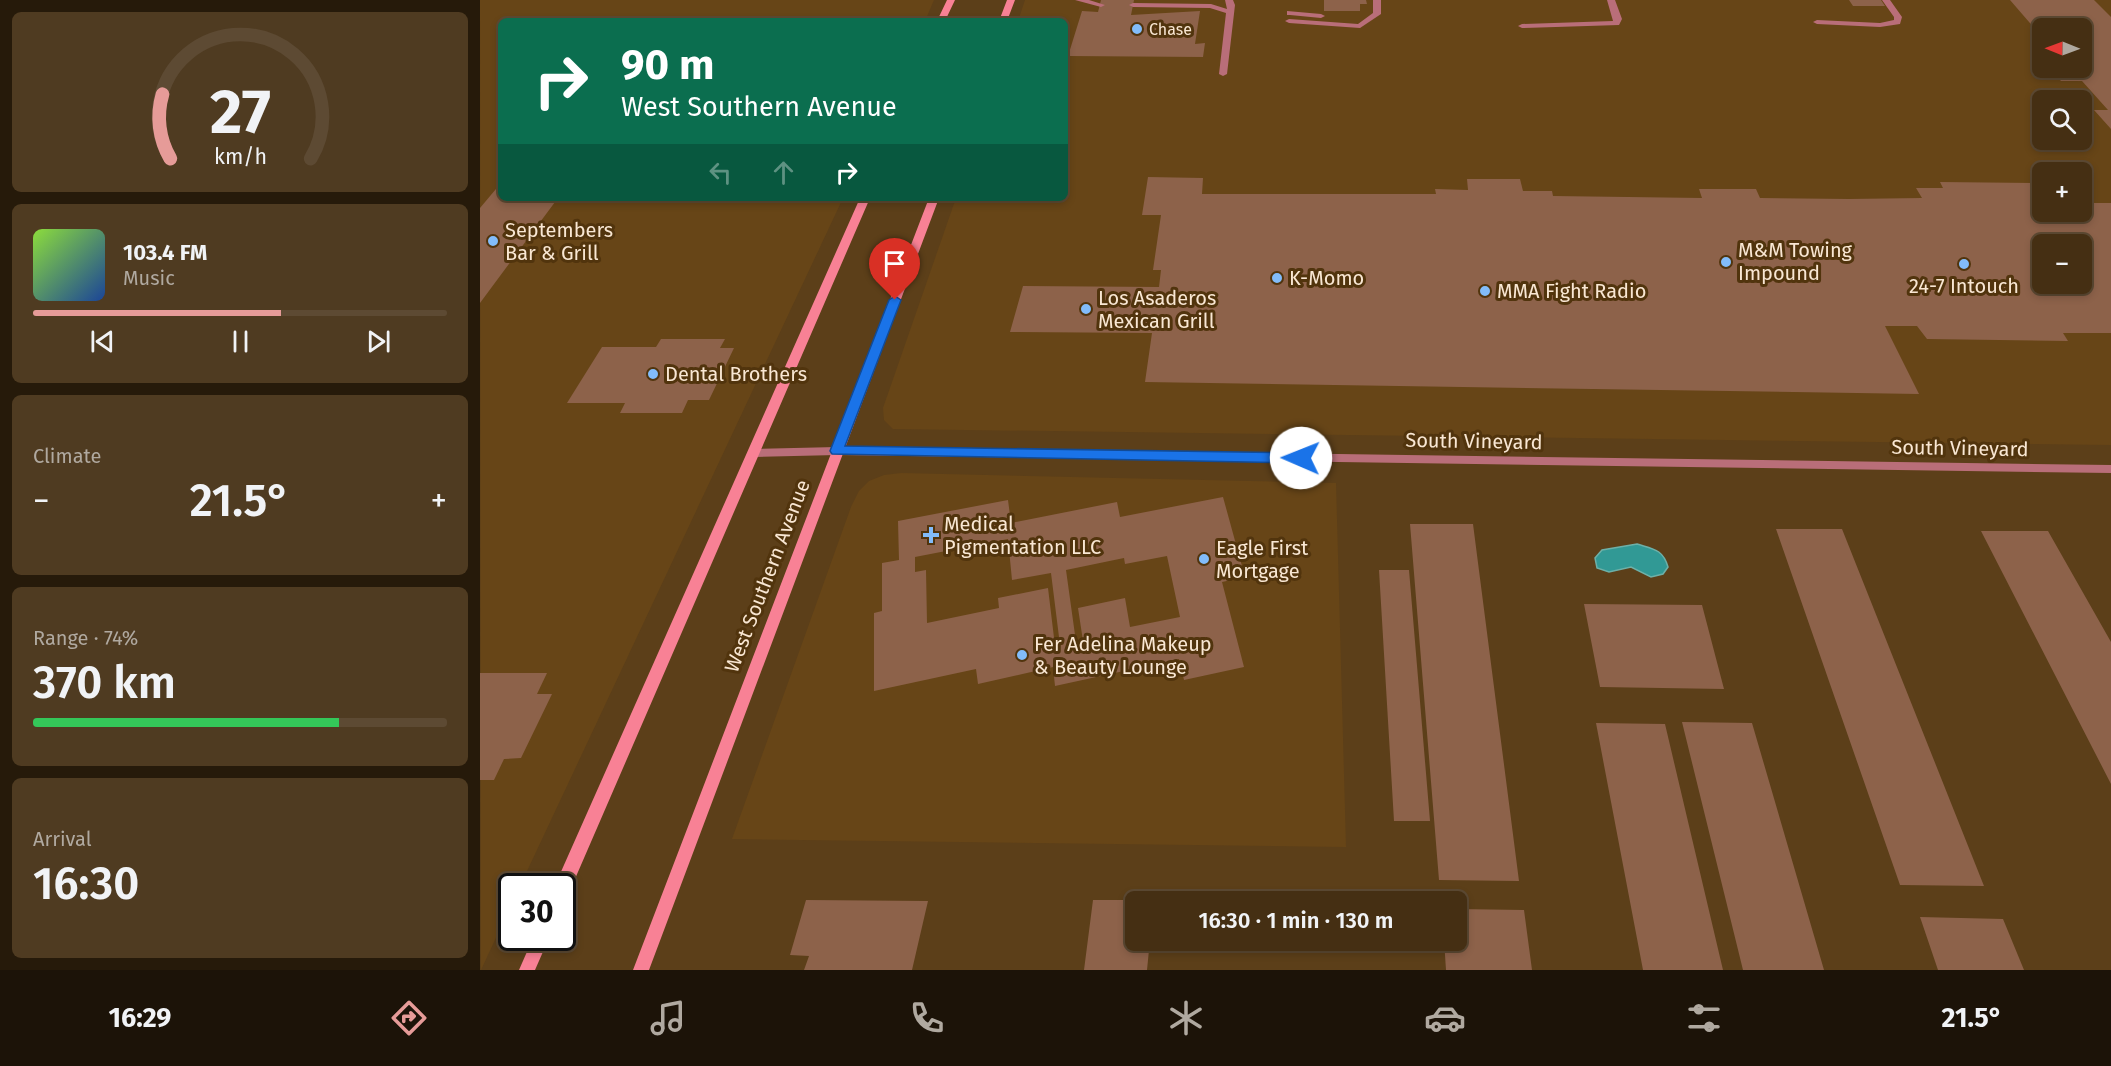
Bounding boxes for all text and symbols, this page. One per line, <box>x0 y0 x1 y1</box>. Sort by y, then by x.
north arrow <box>2032 18 2092 78</box>
map controls <box>2032 18 2092 294</box>
place label: Chase <box>1149 20 1192 39</box>
marker: Chase <box>1130 22 1144 36</box>
text: 90 m <box>621 40 715 90</box>
icon: right <box>522 42 600 120</box>
text: 27 <box>210 75 270 150</box>
button: search <box>2032 90 2092 150</box>
text: West Southern Avenue <box>621 91 897 123</box>
text: km/h <box>213 144 267 170</box>
icon: left <box>704 156 737 189</box>
icon: ahead <box>767 156 800 189</box>
icon: right <box>830 156 863 189</box>
button: + <box>2032 162 2092 222</box>
place label: Septembers Bar & Grill <box>505 218 613 265</box>
marker: Septembers Bar & Grill <box>486 234 500 248</box>
button: − <box>2032 234 2092 294</box>
pin <box>869 238 920 300</box>
place label: M&M Towing Impound <box>1738 238 1853 285</box>
text: 103.4 FM <box>123 239 207 266</box>
icon: arrive <box>878 247 911 280</box>
marker: M&M Towing Impound <box>1719 255 1733 269</box>
marker: 24-7 Intouch <box>1957 257 1971 271</box>
text: Music <box>123 266 175 290</box>
place label: K-Momo <box>1289 266 1364 290</box>
marker: K-Momo <box>1270 271 1284 285</box>
place label: 24-7 Intouch <box>1909 274 2019 298</box>
place label: MMA Fight Radio <box>1497 279 1646 303</box>
marker: MMA Fight Radio <box>1478 284 1492 298</box>
place label: Los Asaderos Mexican Grill <box>1098 286 1216 333</box>
marker: Los Asaderos Mexican Grill <box>1079 302 1093 316</box>
icon: previous <box>86 325 119 358</box>
icon: pause <box>224 325 257 358</box>
icon: next <box>362 325 395 358</box>
place label: Dental Brothers <box>665 362 807 386</box>
marker: Dental Brothers <box>646 367 660 381</box>
position arrow <box>1269 426 1333 490</box>
street label: South Vineyard <box>1405 428 1543 454</box>
street label: South Vineyard <box>1891 435 2029 461</box>
text: Climate <box>33 444 101 468</box>
text: 21.5° <box>190 474 290 528</box>
street label: West Southern Avenue <box>719 476 815 676</box>
text: − <box>33 481 50 521</box>
text: + <box>431 481 447 521</box>
place label: Medical Pigmentation LLC <box>944 512 1101 559</box>
marker: Medical Pigmentation LLC <box>922 526 940 544</box>
place label: Eagle First Mortgage <box>1216 536 1309 583</box>
marker: Eagle First Mortgage <box>1197 552 1211 566</box>
text: Range · 74% <box>33 626 138 650</box>
place label: Fer Adelina Makeup & Beauty Lounge <box>1034 632 1212 679</box>
marker: Fer Adelina Makeup & Beauty Lounge <box>1015 648 1029 662</box>
text: 370 km <box>33 656 176 710</box>
text: Arrival <box>33 827 92 851</box>
text: 16:30 <box>33 857 139 911</box>
speed limit sign: 30 <box>498 873 576 951</box>
text: 16:30 · 1 min · 130 m <box>1198 907 1394 934</box>
icon: directions <box>388 997 430 1039</box>
icon: music <box>647 997 689 1039</box>
icon: phone <box>906 997 948 1039</box>
icon: climate <box>1165 997 1207 1039</box>
icon: car <box>1424 997 1466 1039</box>
icon: filters <box>1683 997 1725 1039</box>
text: 16:29 <box>108 1002 171 1034</box>
text: 21.5° <box>1942 1002 2003 1034</box>

